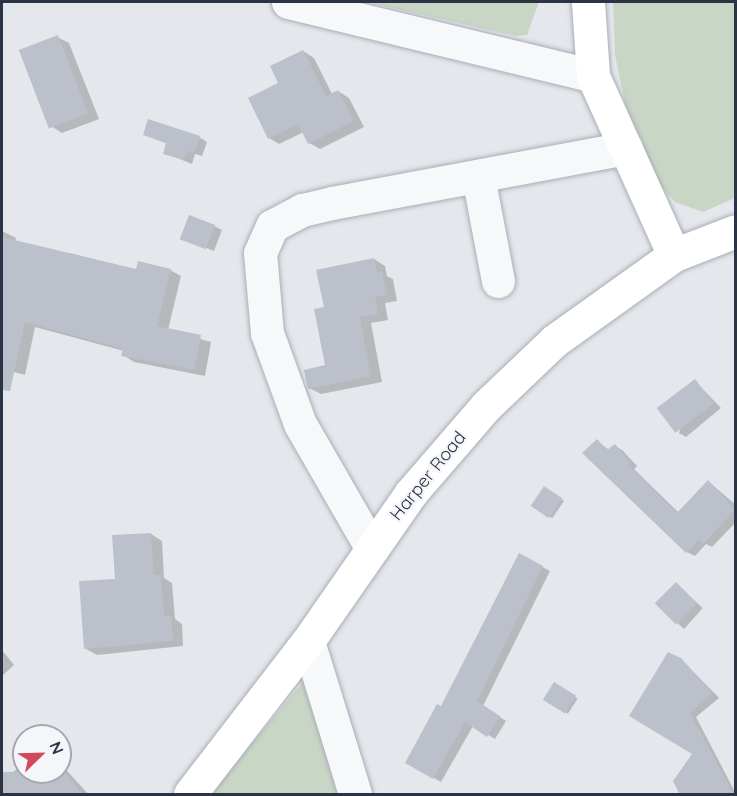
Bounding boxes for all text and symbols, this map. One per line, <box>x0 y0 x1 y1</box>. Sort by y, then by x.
street label: Harper Road <box>386 427 470 525</box>
north arrow <box>12 724 72 784</box>
text: N <box>45 738 68 757</box>

